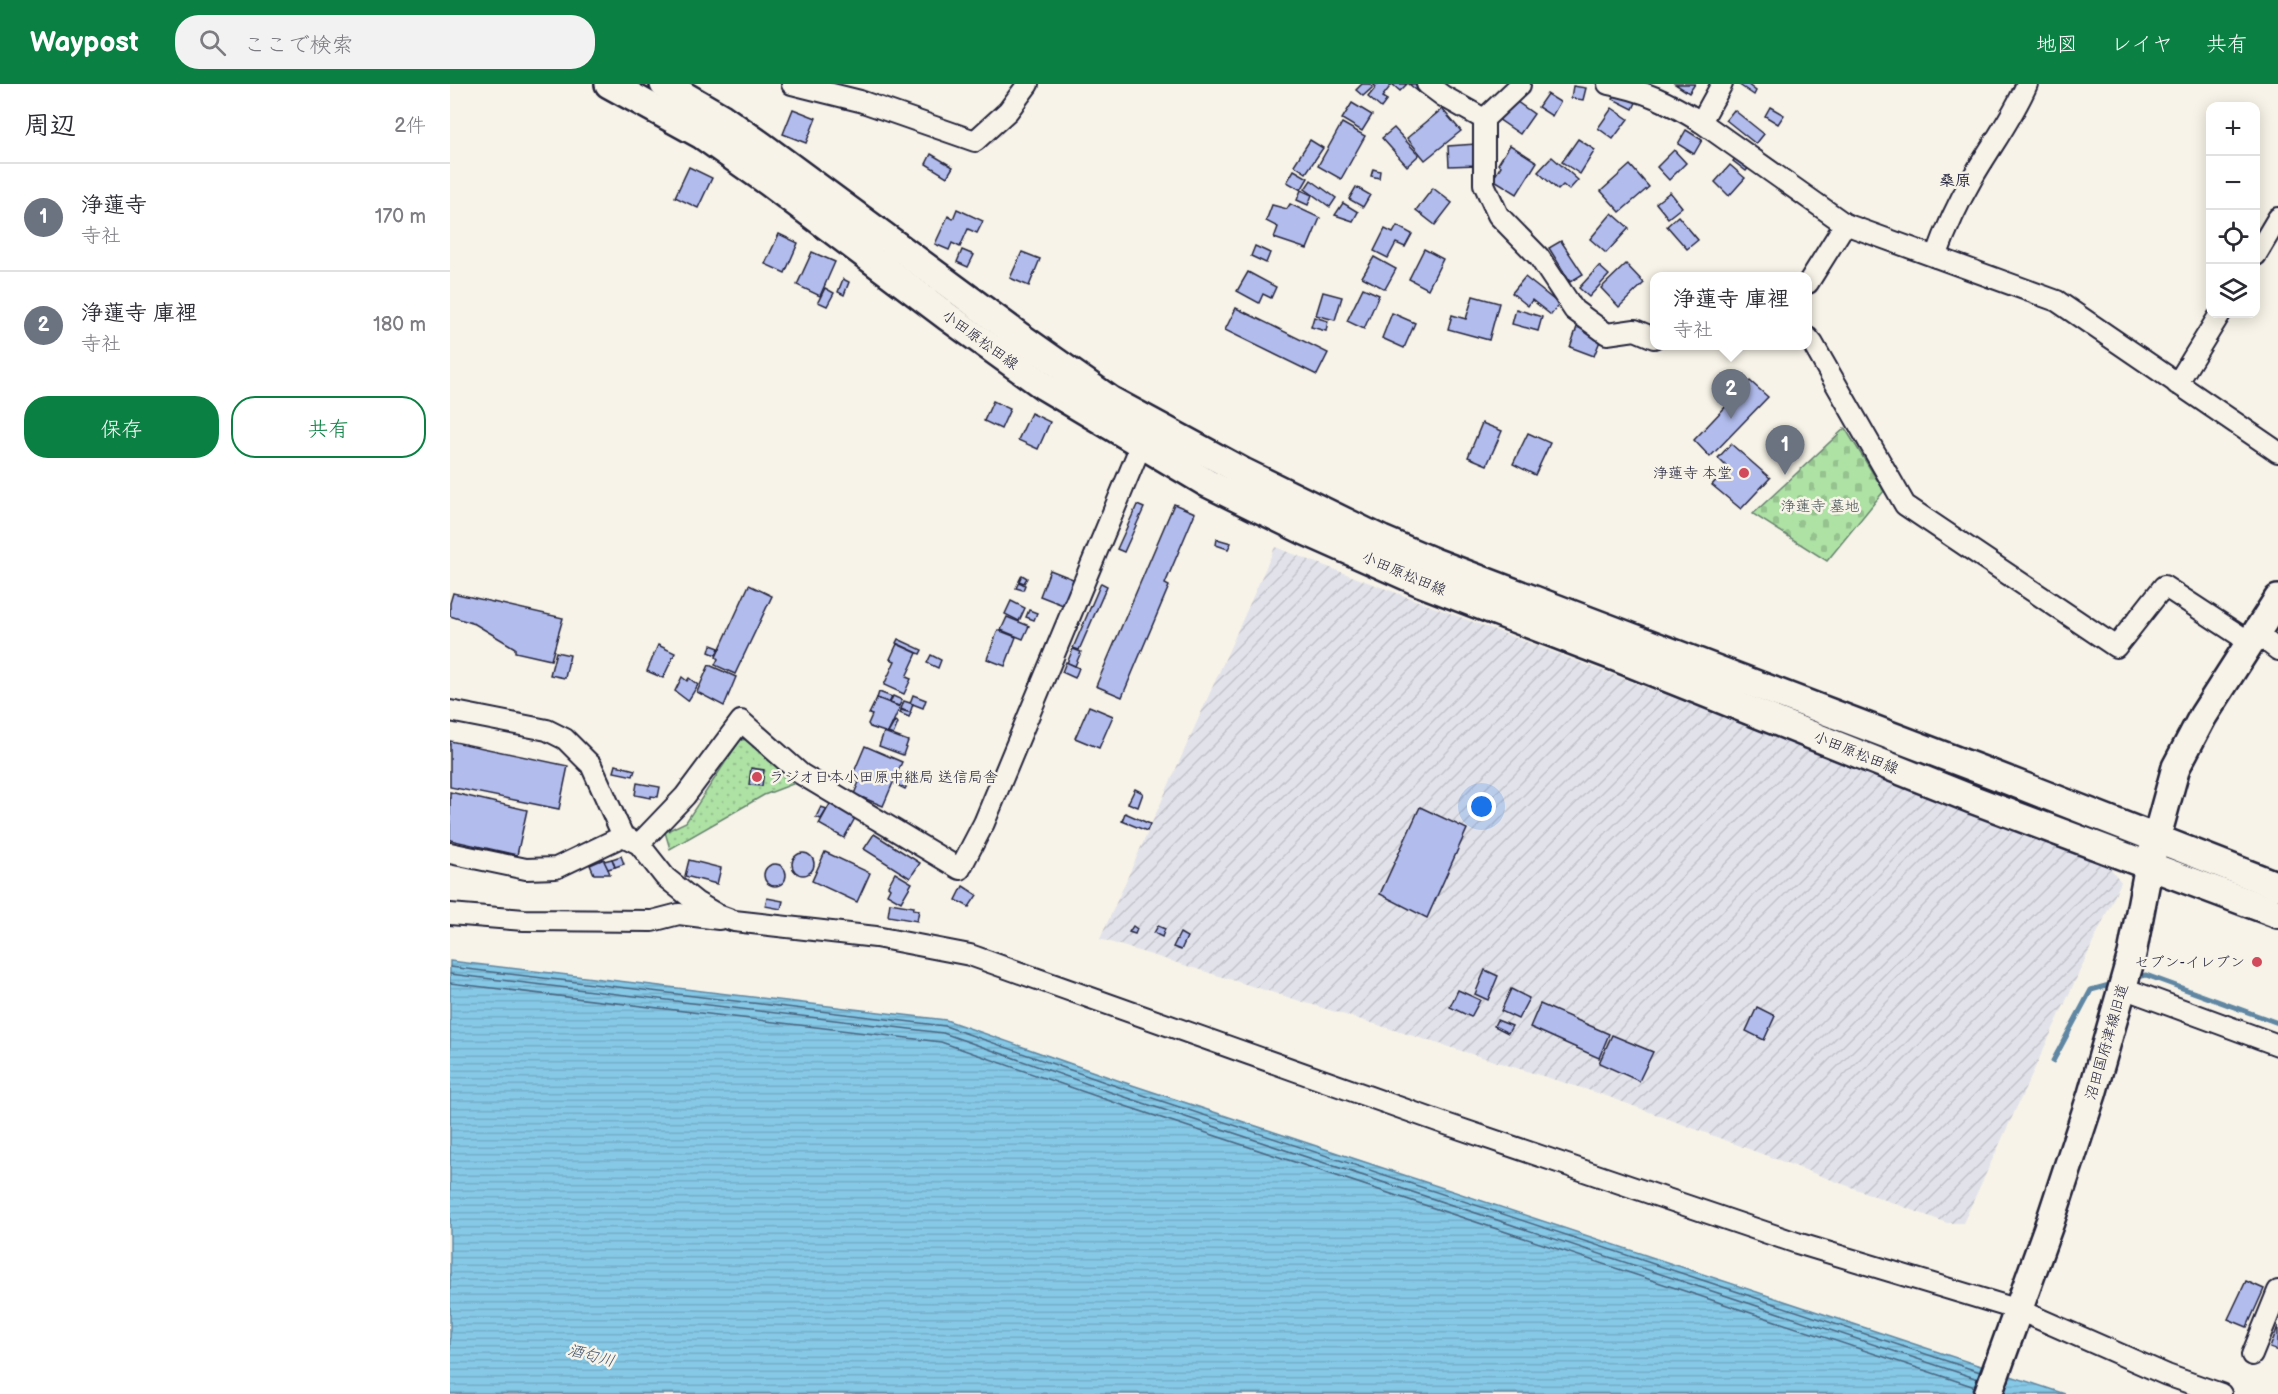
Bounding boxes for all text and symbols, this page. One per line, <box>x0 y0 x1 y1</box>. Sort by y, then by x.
search box <box>175 15 595 69</box>
text: Waypost <box>30 26 139 59</box>
icon: search <box>196 26 229 59</box>
text: ここで検索 <box>244 32 354 59</box>
text: 地図 <box>2036 32 2078 57</box>
text: レイヤ <box>2111 32 2173 57</box>
text: 共有 <box>2206 32 2248 57</box>
map controls <box>2206 102 2260 318</box>
button: + <box>2206 102 2260 156</box>
text: 周辺 <box>24 111 76 142</box>
text: 2件 <box>394 114 426 138</box>
button: − <box>2206 156 2260 210</box>
district label: 桑原 <box>1939 172 1971 191</box>
text: 浄蓮寺 <box>81 192 147 219</box>
text: 1 <box>39 205 48 229</box>
text: 170 m <box>375 205 426 229</box>
button: locate <box>2206 210 2260 264</box>
text: 寺社 <box>81 224 121 248</box>
button: layers <box>2206 264 2260 318</box>
popup <box>1650 272 1812 350</box>
text: 浄蓮寺 庫裡 <box>1673 286 1789 313</box>
text: 浄蓮寺 庫裡 <box>81 300 197 327</box>
street label: 小田原松田線 <box>938 306 1022 374</box>
text: 2 <box>38 313 49 337</box>
text: 180 m <box>373 313 426 337</box>
text: 寺社 <box>1673 318 1713 342</box>
text: 寺社 <box>81 332 121 356</box>
pin: 2 <box>1712 370 1750 419</box>
button: 保存 <box>24 396 219 458</box>
button: 共有 <box>231 396 426 458</box>
pin: 1 <box>1766 426 1804 475</box>
place label: 浄蓮寺 本堂 <box>1653 464 1732 483</box>
marker: 浄蓮寺 本堂 <box>1737 466 1751 480</box>
park label: 浄蓮寺 墓地 <box>1780 497 1860 516</box>
street label: 小田原松田線 <box>1359 548 1449 600</box>
street label: 小田原松田線 <box>1811 727 1901 779</box>
place label: ラジオ日本小田原中継局 送信局舎 <box>769 768 998 787</box>
marker: ラジオ日本小田原中継局 送信局舎 <box>750 770 764 784</box>
your location <box>1467 792 1496 821</box>
place label: セブン-イレブン <box>2135 953 2245 972</box>
marker: セブン-イレブン <box>2250 955 2264 969</box>
street label: 沼田国府津線旧道 <box>2081 982 2133 1102</box>
water label: 酒匂川 <box>565 1341 617 1371</box>

